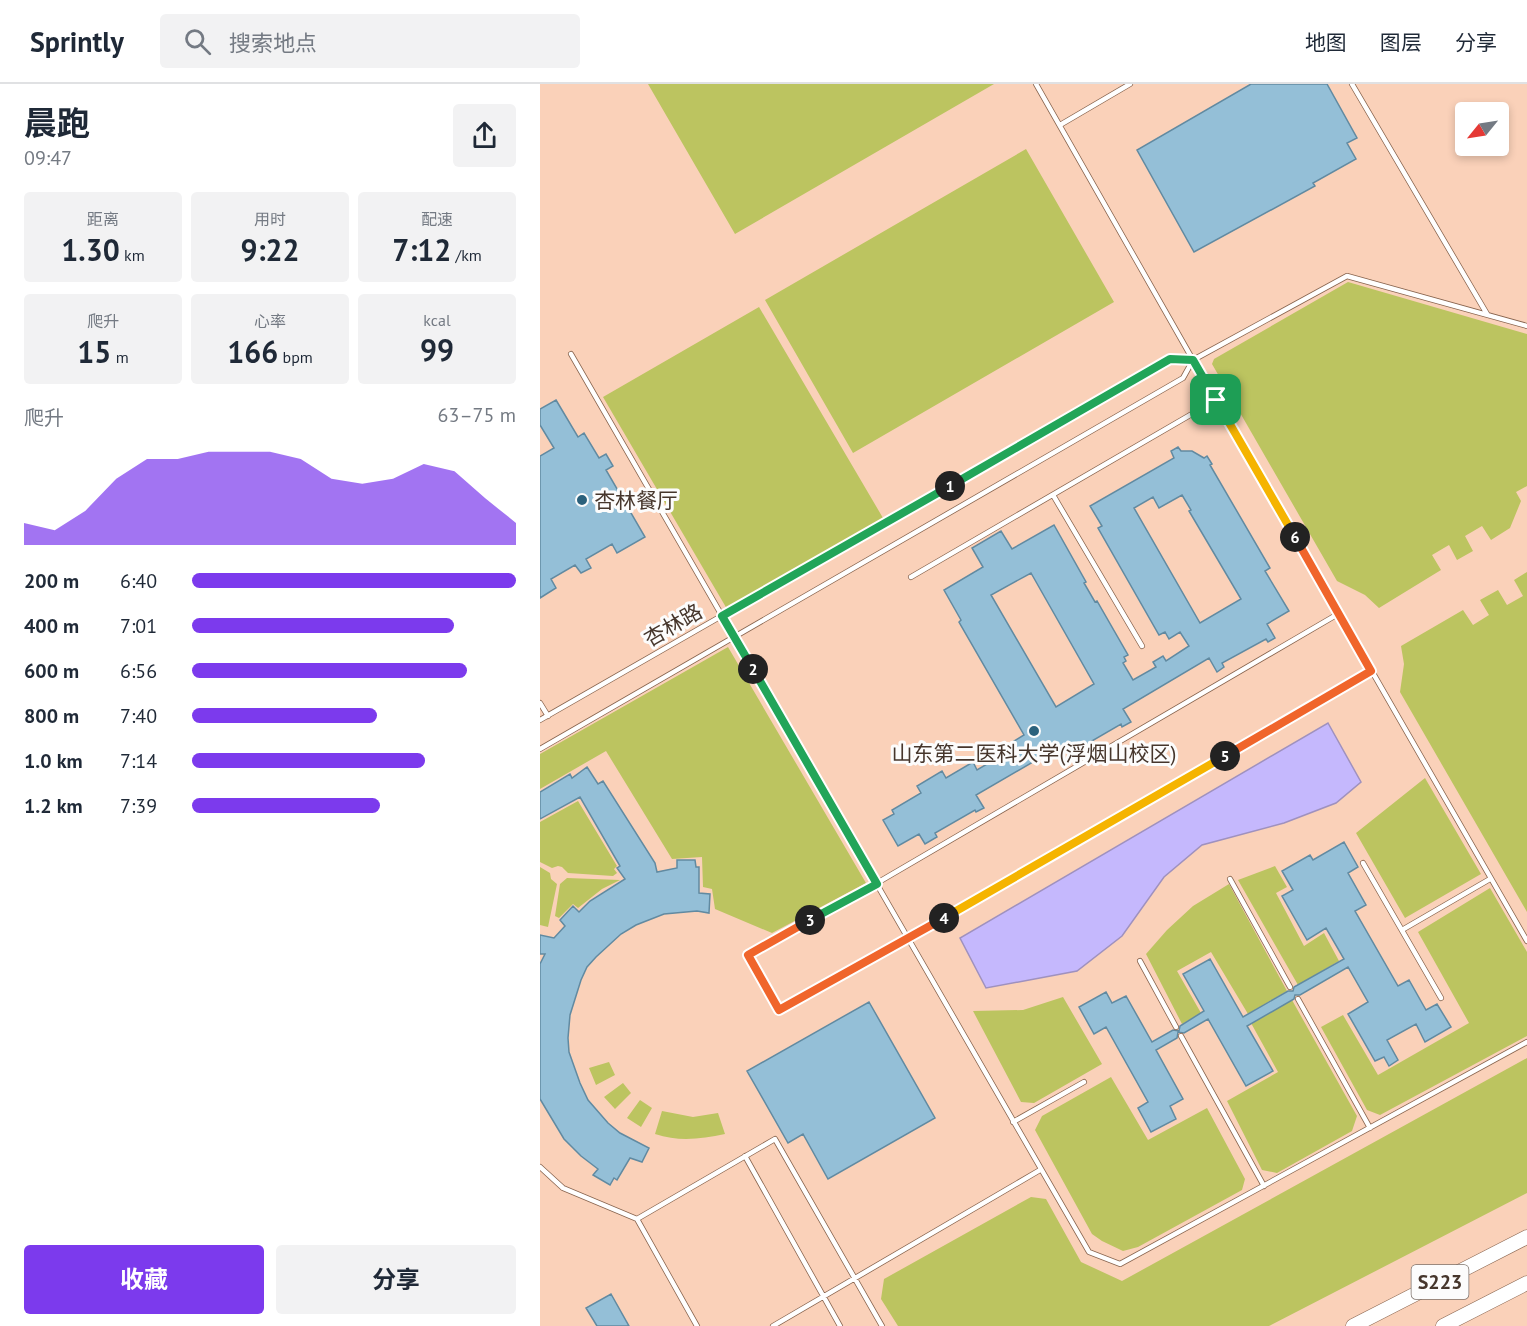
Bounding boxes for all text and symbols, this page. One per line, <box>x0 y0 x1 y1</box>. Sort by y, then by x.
search box <box>160 14 580 68</box>
text: Sprintly <box>30 23 124 60</box>
icon: search <box>181 25 214 58</box>
text: 搜索地点 <box>229 29 317 57</box>
text: 地图 <box>1305 29 1347 56</box>
text: 图层 <box>1380 29 1422 56</box>
text: 分享 <box>1455 29 1497 56</box>
text: 晨跑 <box>24 101 90 144</box>
north arrow <box>1455 102 1509 156</box>
map controls <box>1455 102 1509 156</box>
button: share <box>453 104 516 167</box>
text: 09:47 <box>24 145 72 171</box>
text: 距离 <box>87 209 119 229</box>
text: 用时 <box>254 209 286 229</box>
text: 配速 <box>421 209 453 229</box>
text: 1.30 <box>61 230 120 269</box>
text: 9:22 <box>240 230 300 269</box>
text: 7:12 <box>392 230 451 269</box>
text: km <box>120 245 145 265</box>
text: /km <box>451 245 482 265</box>
text: kcal <box>423 310 451 330</box>
text: 爬升 <box>87 311 119 331</box>
text: 心率 <box>254 311 286 331</box>
text: 99 <box>420 330 454 369</box>
text: 15 <box>77 332 111 371</box>
text: 166 <box>227 332 278 371</box>
text: m <box>111 347 129 367</box>
text: bpm <box>278 347 313 367</box>
pin <box>1190 374 1241 425</box>
icon: arrive <box>1199 383 1232 416</box>
text: 63–75 m <box>438 402 516 428</box>
text: 爬升 <box>24 405 64 431</box>
pin: 1 <box>935 471 965 501</box>
text: 1 <box>945 476 955 496</box>
place label: 杏林餐厅 <box>594 487 678 514</box>
marker: 杏林餐厅 <box>575 493 589 507</box>
pin: 6 <box>1280 522 1310 552</box>
text: 6 <box>1290 527 1300 547</box>
text: 200 m <box>24 568 79 594</box>
text: 6:40 <box>120 568 157 594</box>
street label: 杏林路 <box>639 598 707 652</box>
text: 400 m <box>24 613 79 639</box>
text: 7:01 <box>120 613 157 639</box>
pin: 2 <box>738 654 768 684</box>
text: 600 m <box>24 658 79 684</box>
text: 6:56 <box>120 658 157 684</box>
text: 2 <box>748 659 758 679</box>
text: 800 m <box>24 703 79 729</box>
text: 7:40 <box>120 703 157 729</box>
marker: 山东第二医科大学(浮烟山校区) <box>1027 724 1041 738</box>
place label: 山东第二医科大学(浮烟山校区) <box>892 740 1176 767</box>
pin: 5 <box>1210 741 1240 771</box>
text: 5 <box>1220 746 1230 766</box>
text: 1.0 km <box>24 748 83 774</box>
text: 7:14 <box>120 748 157 774</box>
text: 1.2 km <box>24 793 83 819</box>
text: 7:39 <box>120 793 157 819</box>
pin: 4 <box>929 903 959 933</box>
pin: 3 <box>795 905 825 935</box>
text: 4 <box>939 908 949 928</box>
text: 3 <box>805 910 815 930</box>
button: 收藏 <box>24 1245 264 1314</box>
button: 分享 <box>276 1245 516 1314</box>
road number: S223 <box>1412 1265 1468 1299</box>

